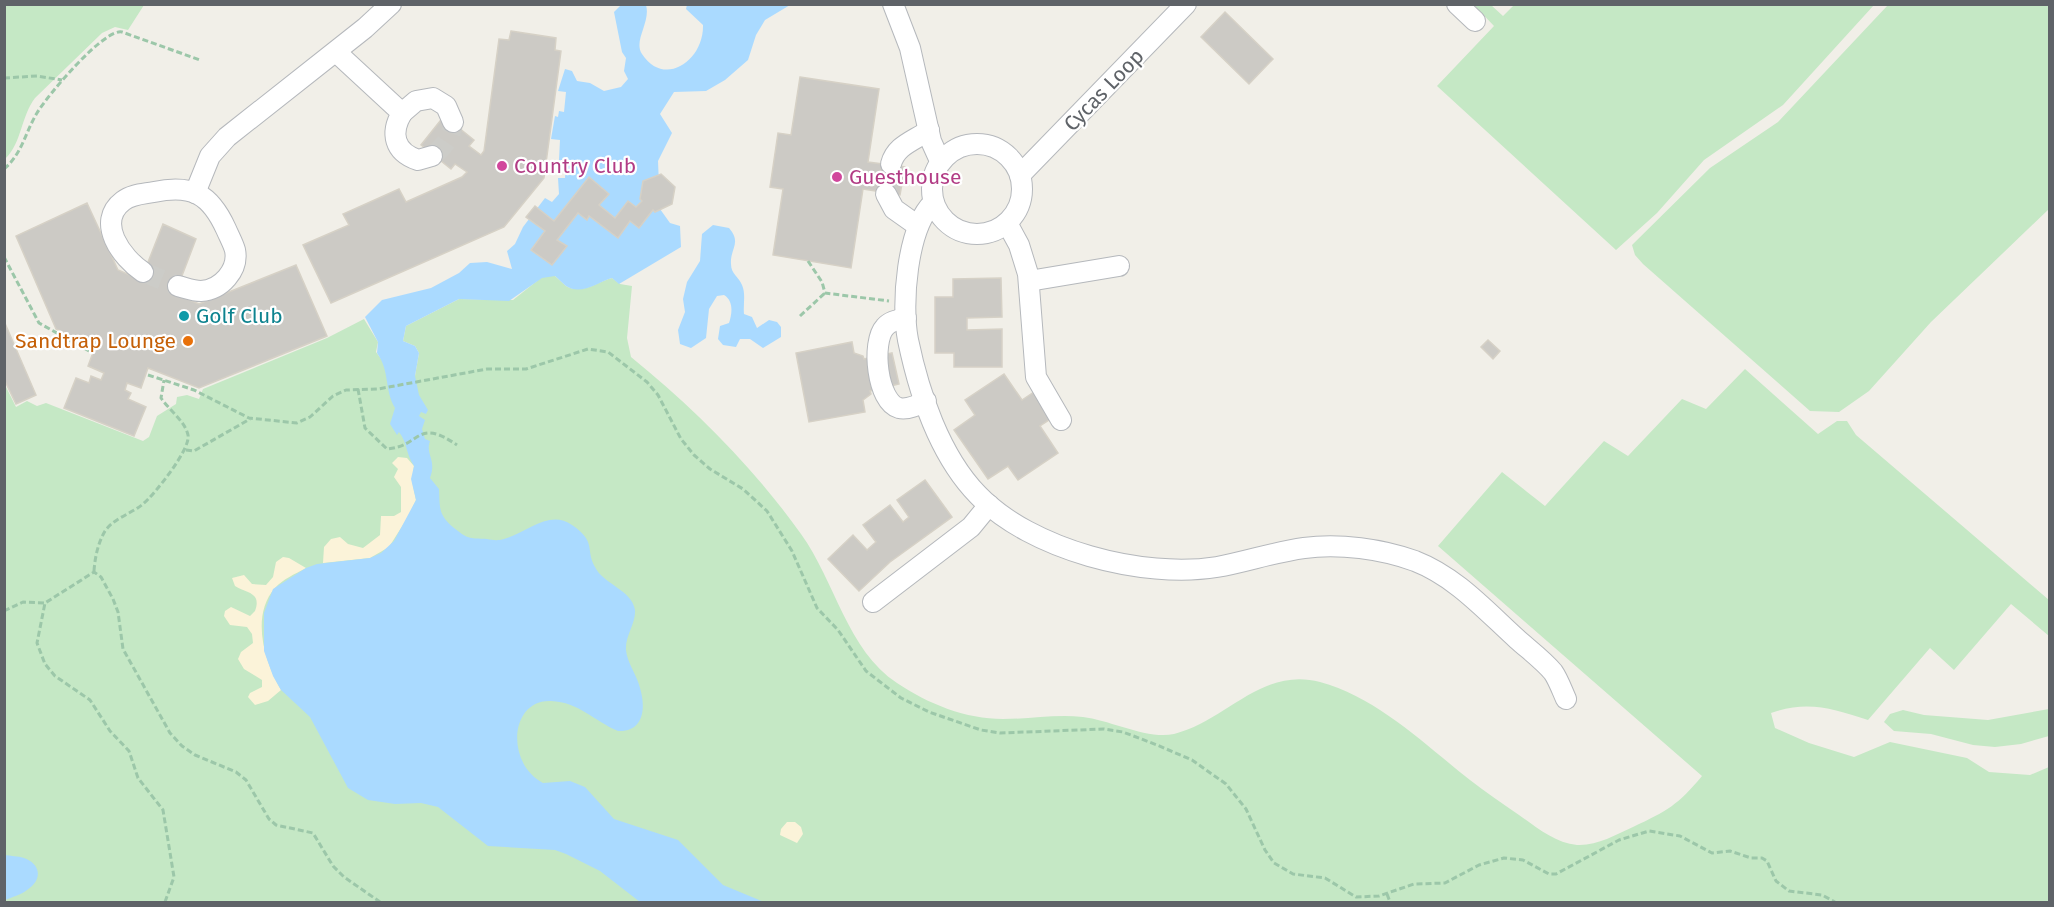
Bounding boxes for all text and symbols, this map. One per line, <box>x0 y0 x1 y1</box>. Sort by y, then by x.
street label: Cycas Loop <box>1058 43 1150 137</box>
place label: Country Club <box>514 153 636 179</box>
marker: Country Club <box>495 159 509 173</box>
place label: Guesthouse <box>849 164 961 190</box>
marker: Guesthouse <box>830 170 844 184</box>
place label: Golf Club <box>196 303 283 329</box>
marker: Golf Club <box>177 309 191 323</box>
place label: Sandtrap Lounge <box>15 328 176 354</box>
marker: Sandtrap Lounge <box>181 334 195 348</box>

